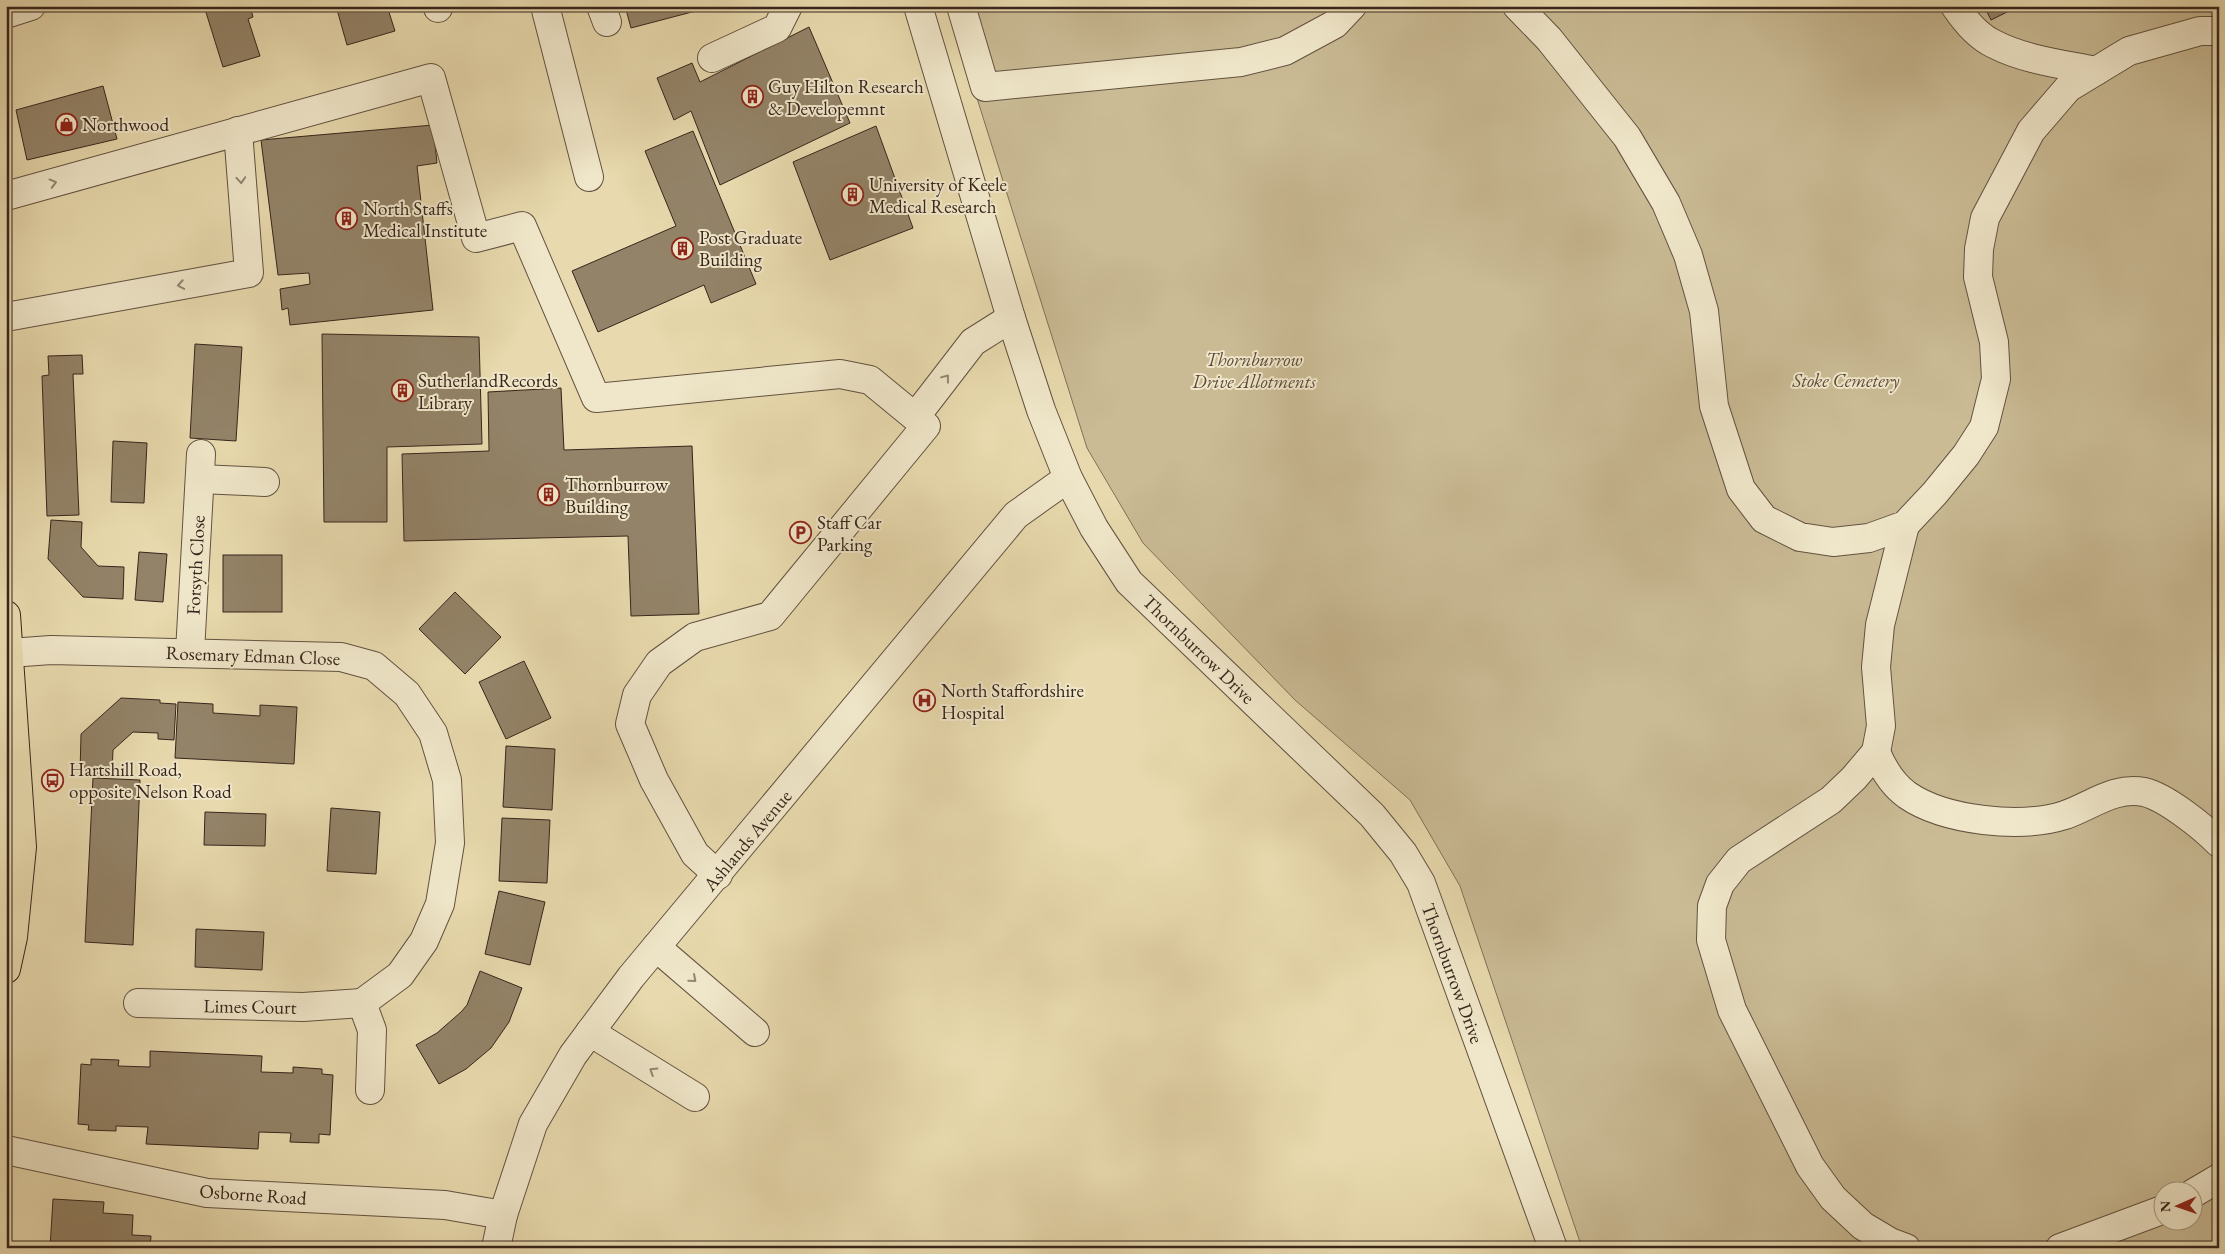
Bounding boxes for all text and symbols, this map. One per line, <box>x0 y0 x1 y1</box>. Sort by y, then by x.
place label: Guy Hilton Research & Developemnt <box>768 74 924 121</box>
building icon: Guy Hilton Research & Developemnt <box>740 85 764 109</box>
shop icon: Northwood <box>54 112 78 136</box>
place label: Northwood <box>82 112 169 137</box>
place label: University of Keele Medical Research <box>869 172 1007 219</box>
one-way arrow <box>236 176 247 184</box>
one-way arrow <box>49 178 58 189</box>
building icon: University of Keele Medical Research <box>841 183 865 207</box>
place label: North Staffs Medical Institute <box>363 196 487 243</box>
building icon: North Staffs Medical Institute <box>335 207 359 231</box>
place label: Post Graduate Building <box>699 225 802 272</box>
building icon: Post Graduate Building <box>671 236 695 260</box>
one-way arrow <box>177 280 185 290</box>
park label: Thornburrow Drive Allotments <box>1191 347 1316 394</box>
place label: SutherlandRecords Library <box>418 368 558 415</box>
park label: Stoke Cemetery <box>1791 368 1900 393</box>
one-way arrow <box>940 374 949 383</box>
building icon: SutherlandRecords Library <box>390 379 414 403</box>
place label: Thornburrow Building <box>565 472 669 519</box>
building icon: Thornburrow Building <box>537 483 561 507</box>
place label: Staff Car Parking <box>817 510 882 557</box>
street label: Forsyth Close <box>180 515 211 615</box>
parking icon: Staff Car Parking <box>789 521 813 545</box>
street label: Thornburrow Drive <box>1137 589 1260 710</box>
street label: Rosemary Edman Close <box>165 640 341 671</box>
place label: North Staffordshire Hospital <box>941 678 1084 725</box>
hospital icon: North Staffordshire Hospital <box>913 689 937 713</box>
place label: Hartshill Road, opposite Nelson Road <box>69 757 232 804</box>
bus stop icon: Hartshill Road, opposite Nelson Road <box>41 768 65 792</box>
street label: Ashlands Avenue <box>697 784 797 897</box>
street label: Thornburrow Drive <box>1416 900 1489 1047</box>
one-way arrow <box>688 973 697 982</box>
street label: Limes Court <box>203 993 297 1020</box>
one-way arrow <box>650 1068 659 1078</box>
street label: Osborne Road <box>199 1178 308 1211</box>
north arrow <box>2152 1182 2202 1232</box>
text: N <box>2156 1200 2174 1212</box>

